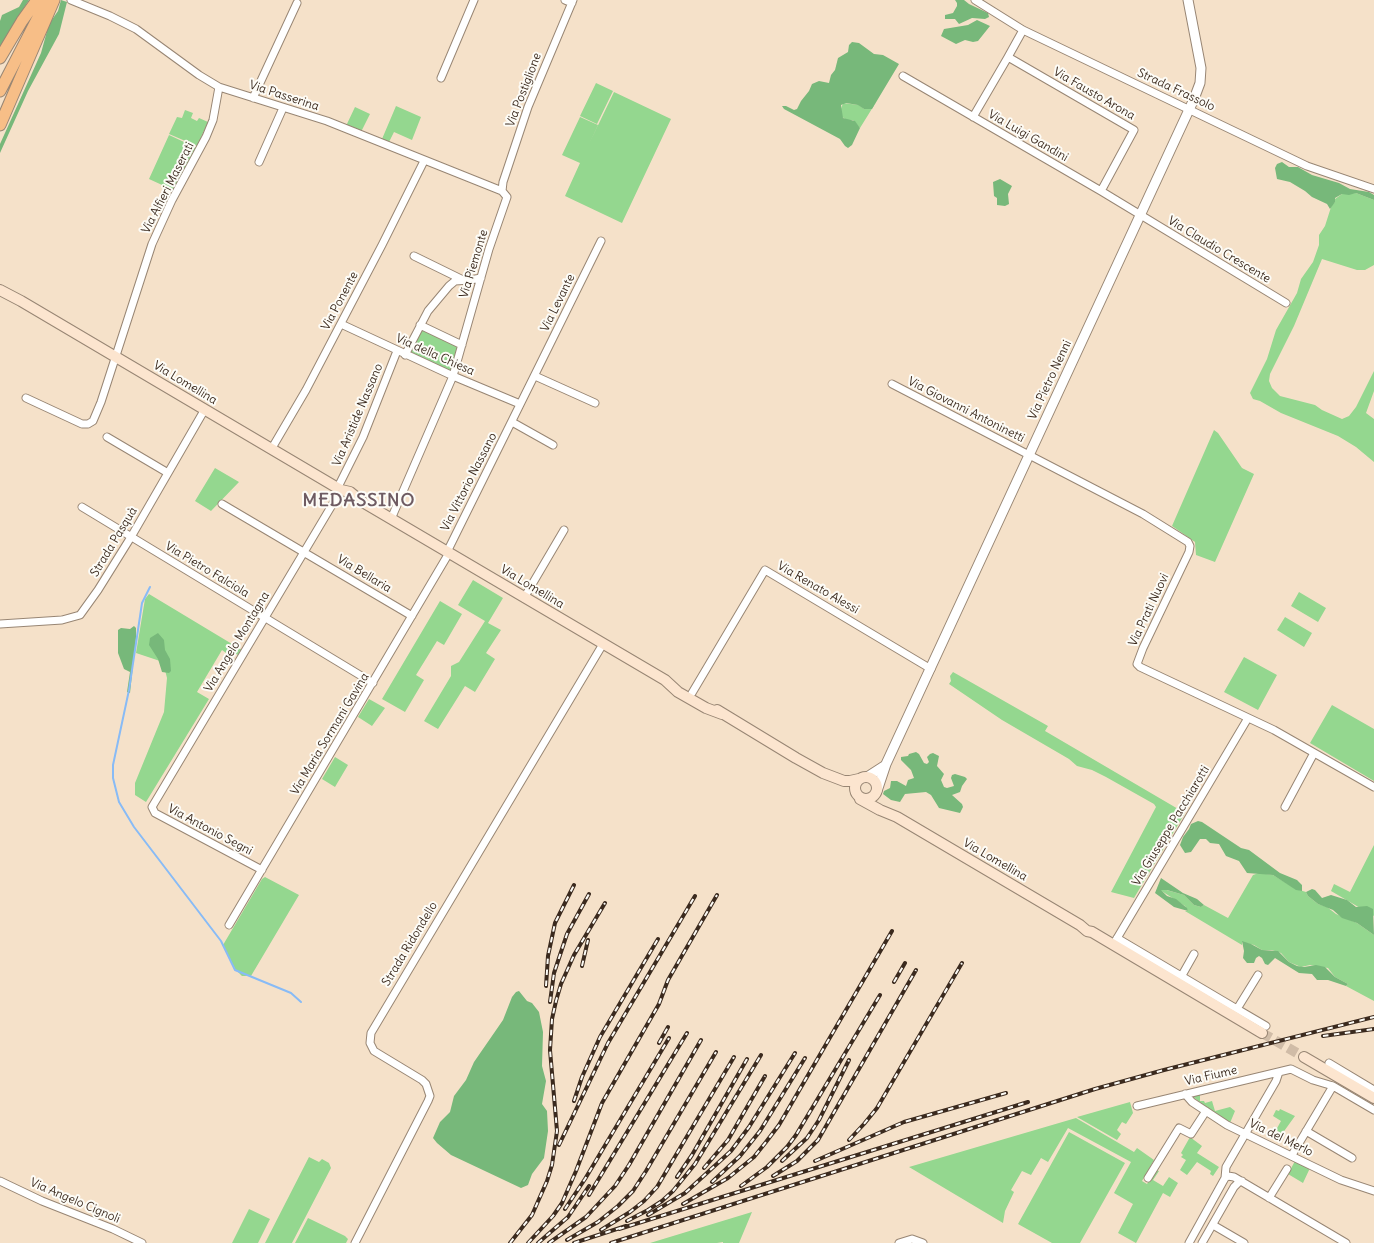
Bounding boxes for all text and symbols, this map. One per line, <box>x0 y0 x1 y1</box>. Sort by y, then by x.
street label: Via Postiglione <box>503 51 545 129</box>
street label: Via Fausto Arona <box>1051 65 1137 123</box>
street label: Strada Frassolo <box>1135 66 1217 114</box>
street label: Via Passerina <box>247 78 321 114</box>
street label: Via Luigi Gandini <box>985 107 1071 165</box>
street label: Via Alfieri Maserati <box>139 140 197 236</box>
street label: Via Claudio Crescente <box>1165 214 1273 286</box>
street label: Via Piemonte <box>457 228 491 300</box>
street label: Via Ponente <box>319 269 361 333</box>
street label: Via Levante <box>538 272 578 334</box>
street label: Via della Chiesa <box>393 331 477 379</box>
street label: Via Pietro Nenni <box>1025 338 1075 422</box>
street label: Via Lomellina <box>150 358 220 408</box>
street label: Via Aristide Nassano <box>330 361 386 469</box>
street label: Via Giovanni Antoninetti <box>905 374 1027 446</box>
street label: Via Vittorio Nassano <box>438 430 500 534</box>
district label: MEDASSINO <box>301 490 417 512</box>
street label: Strada Pasquà <box>88 505 140 579</box>
street label: Via Pietro Falciola <box>162 539 252 601</box>
street label: Via Bellaria <box>334 552 394 596</box>
street label: Via Renato Alessi <box>775 559 861 617</box>
street label: Via Lomellina <box>497 562 567 612</box>
street label: Via Prati Nuovi <box>1126 571 1172 649</box>
street label: Via Angelo Montagna <box>201 589 273 695</box>
street label: Via Maria Sormani Gavina <box>288 670 372 798</box>
street label: Via Giuseppe Pacchiarotti <box>1129 763 1213 889</box>
street label: Via Antonio Segni <box>165 802 255 858</box>
street label: Via Lomellina <box>960 836 1030 884</box>
street label: Strada Ridondello <box>379 899 441 989</box>
street label: Via Fiume <box>1183 1063 1239 1089</box>
street label: Via del Merlo <box>1247 1116 1315 1160</box>
street label: Via Angelo Cignoli <box>28 1176 122 1226</box>

